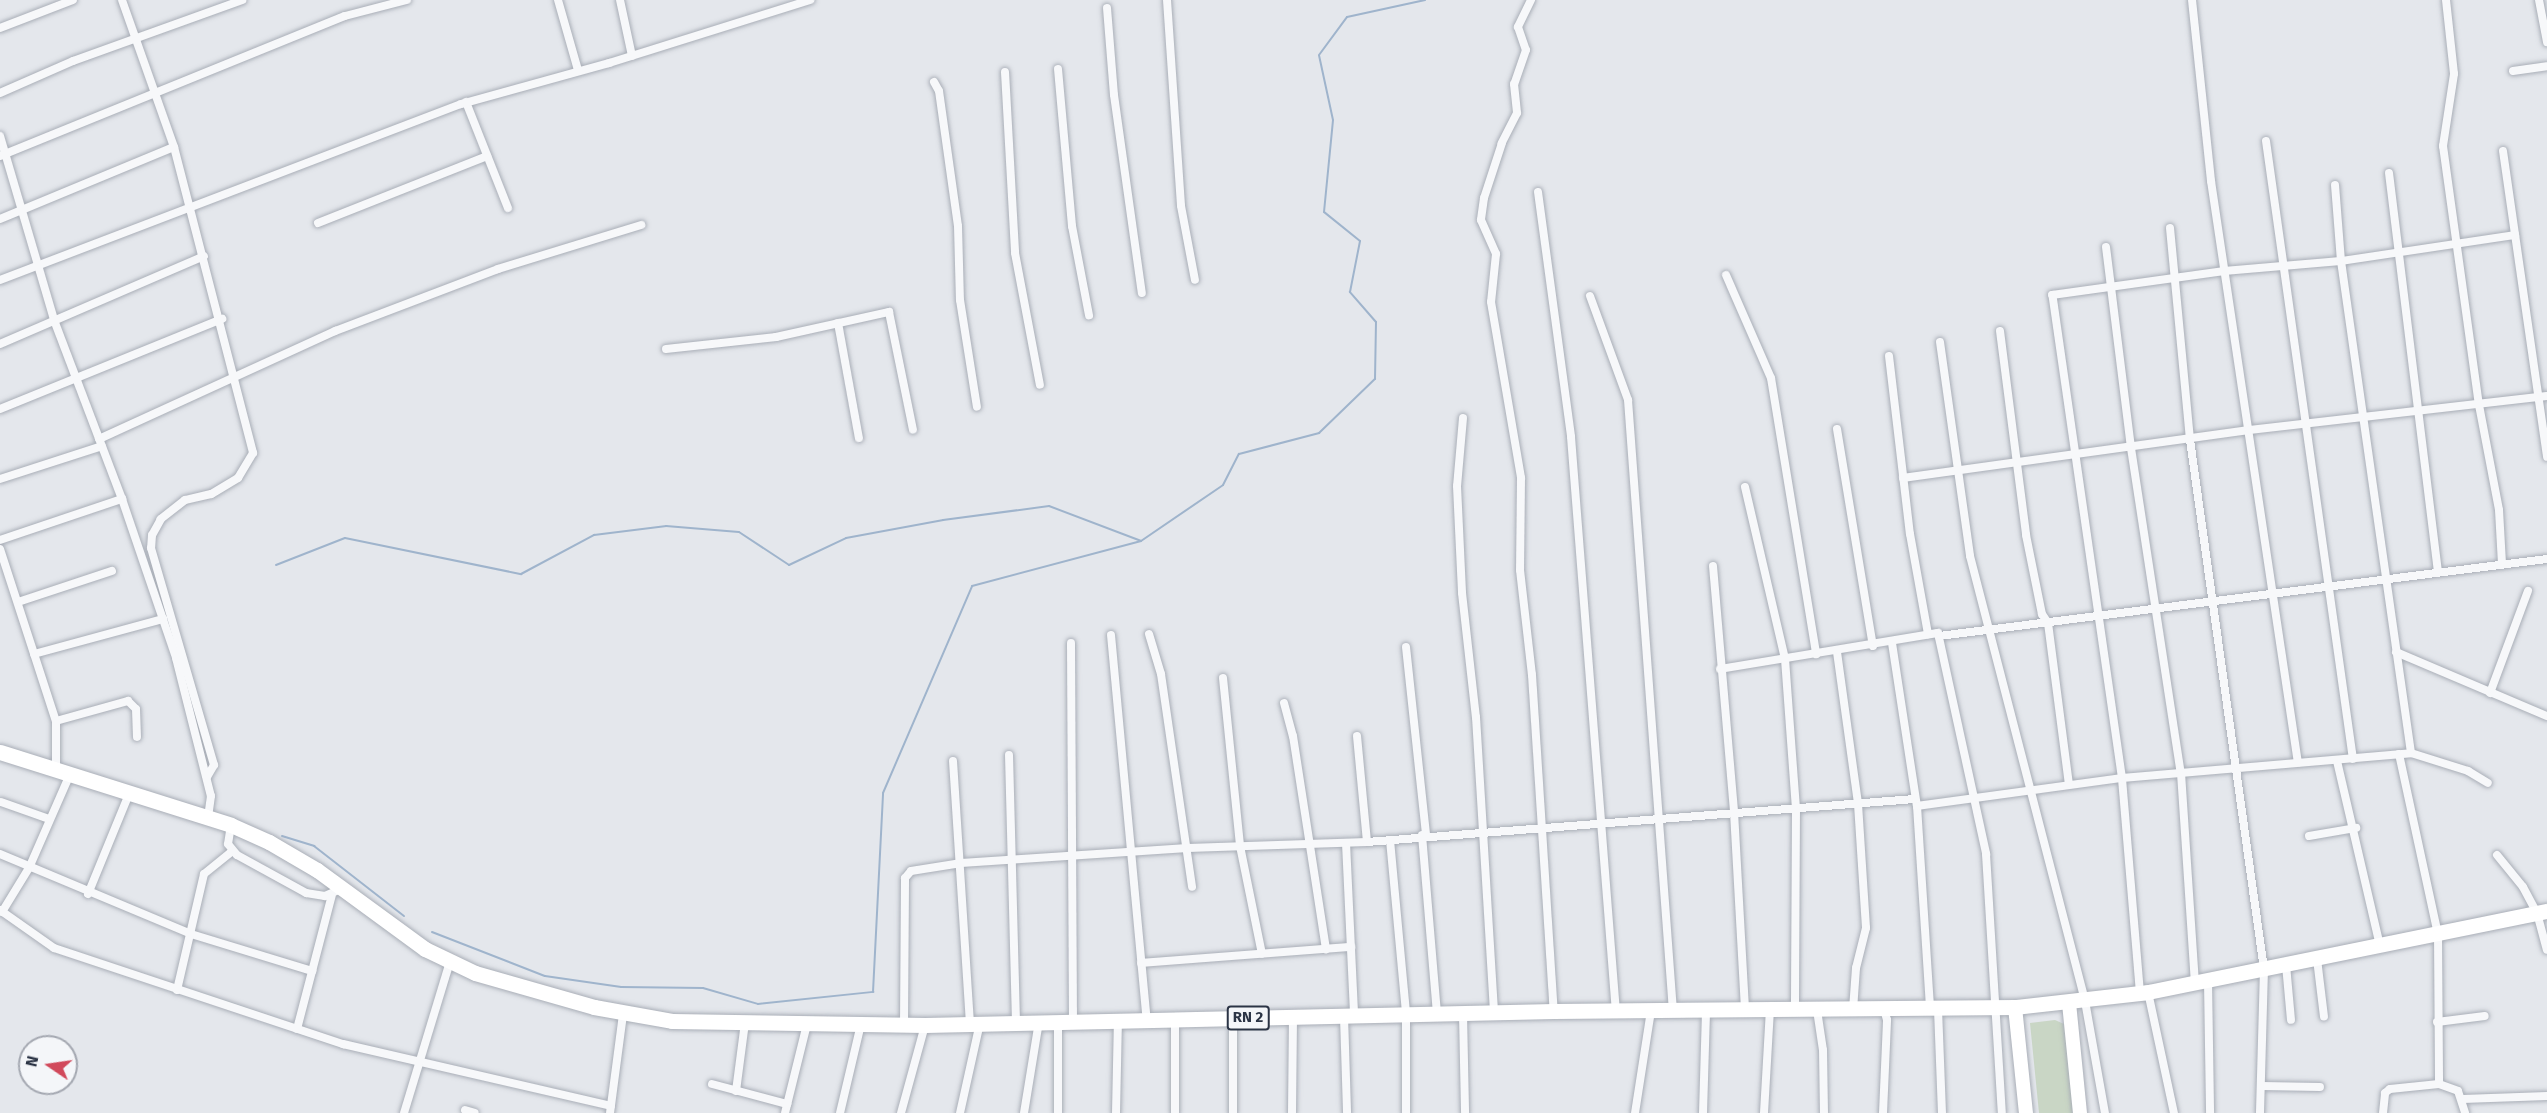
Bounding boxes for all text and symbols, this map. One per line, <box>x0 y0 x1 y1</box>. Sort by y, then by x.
road number: RN 2 <box>1226 1006 1270 1030</box>
north arrow <box>18 1035 78 1095</box>
text: N <box>21 1054 42 1069</box>

